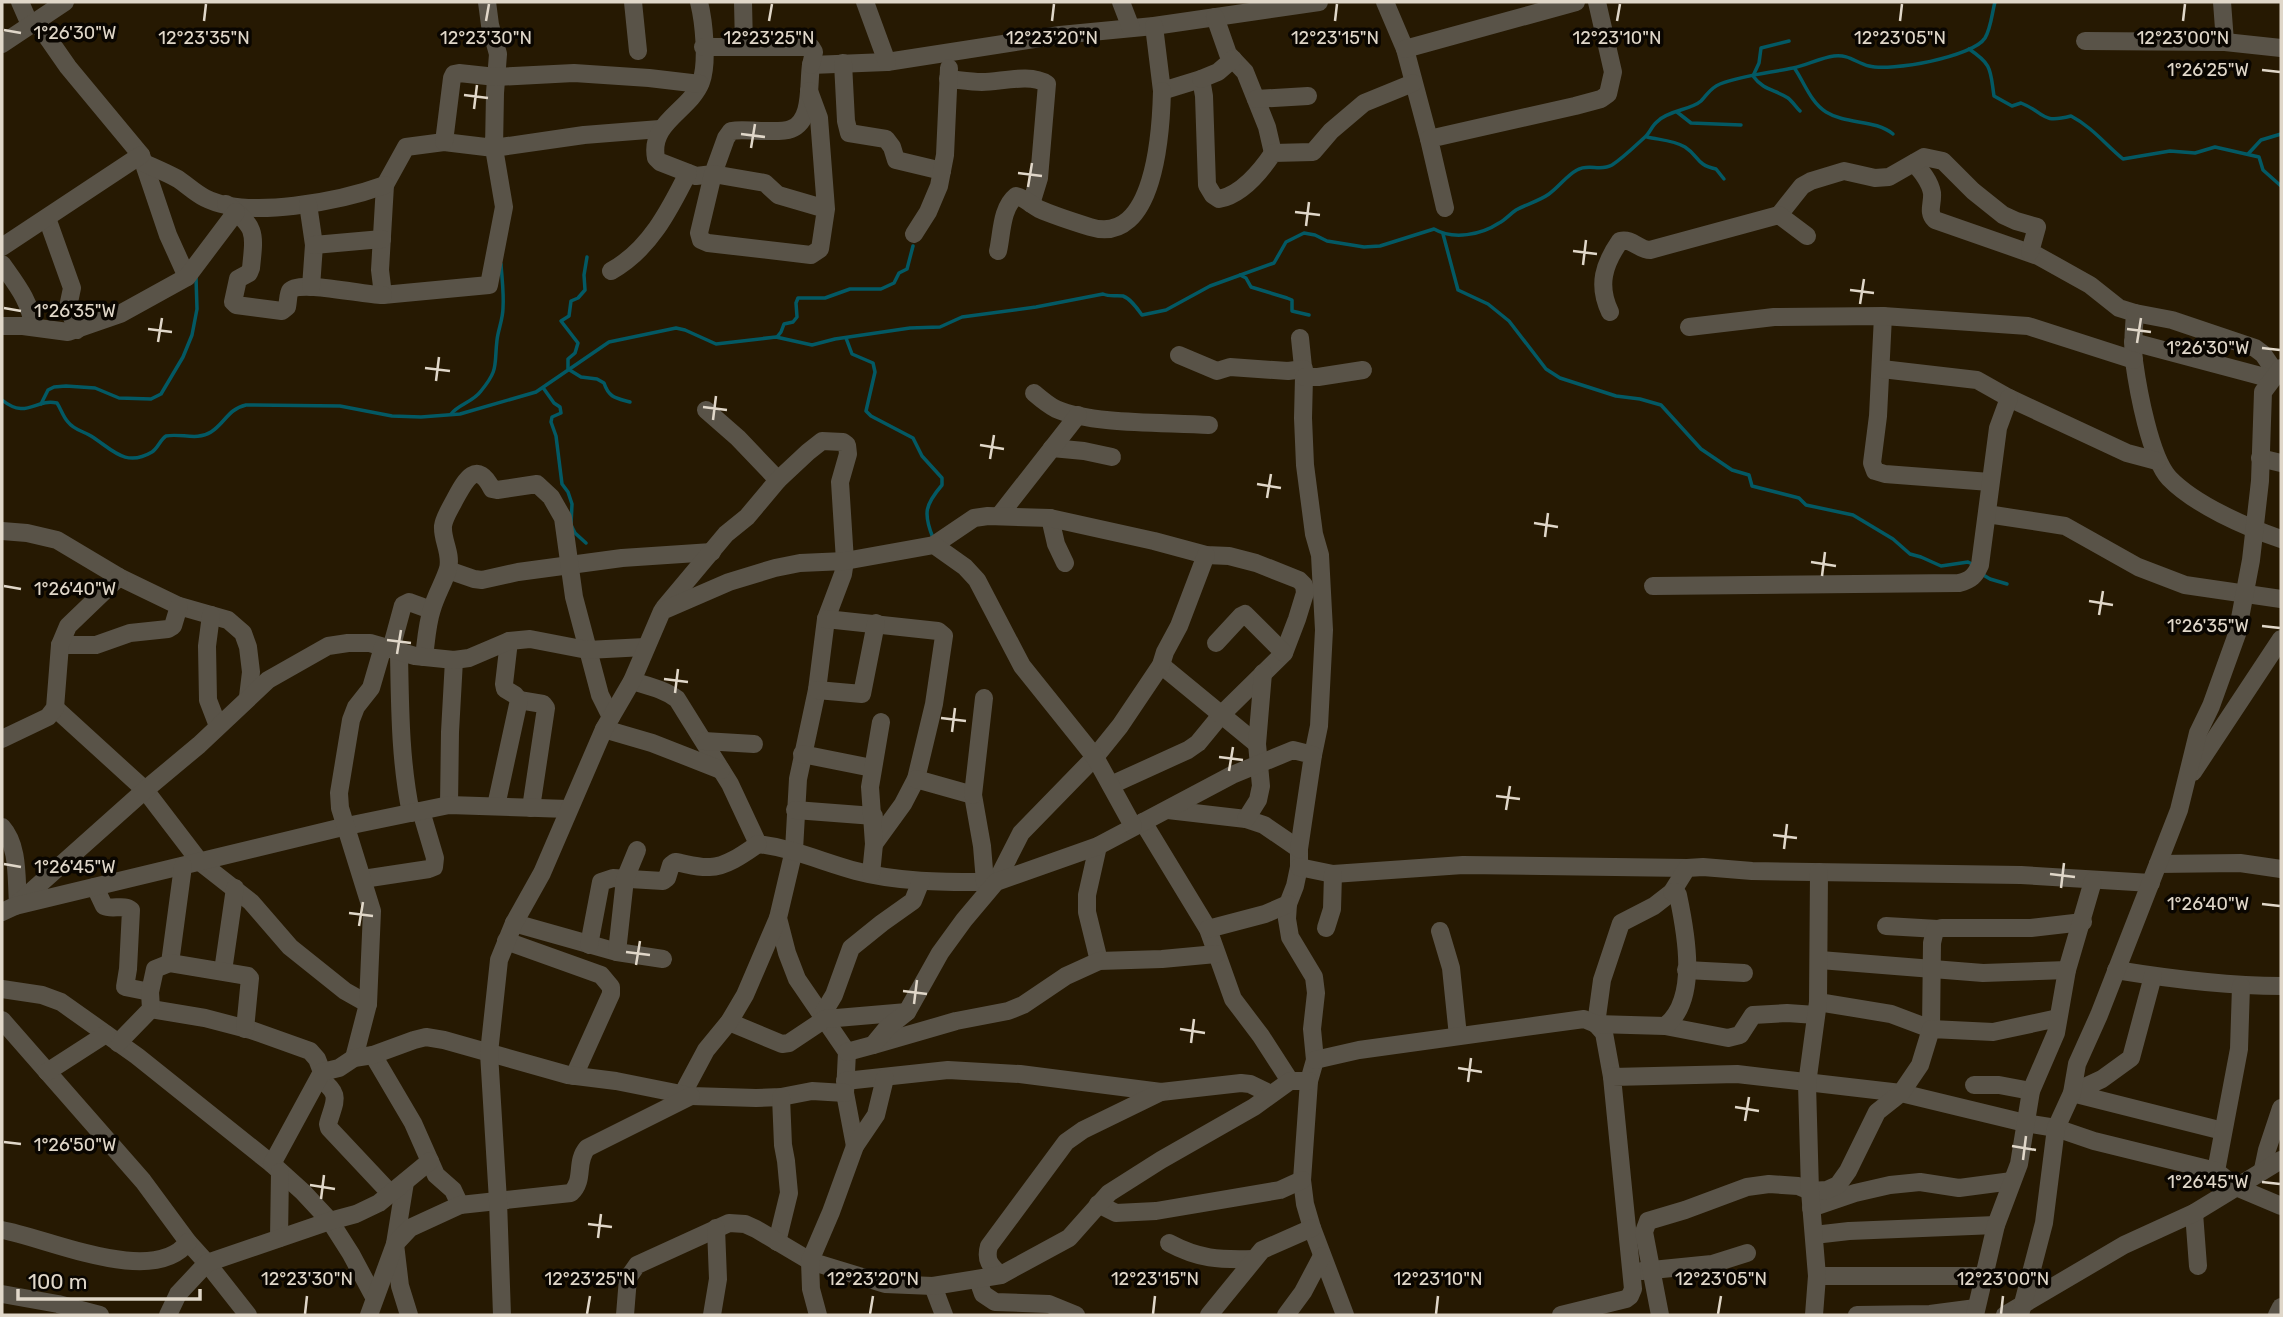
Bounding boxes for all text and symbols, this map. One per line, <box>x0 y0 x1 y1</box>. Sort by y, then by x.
text: 1°26'30"W <box>34 22 116 44</box>
text: 12°23'35"N <box>158 27 250 49</box>
text: 12°23'30"N <box>440 27 532 49</box>
text: 12°23'25"N <box>723 27 815 49</box>
text: 12°23'20"N <box>1006 27 1098 49</box>
text: 12°23'15"N <box>1291 27 1379 49</box>
text: 12°23'10"N <box>1573 27 1661 49</box>
text: 12°23'05"N <box>1854 27 1946 49</box>
text: 12°23'00"N <box>2137 27 2229 49</box>
text: 1°26'25"W <box>2167 59 2249 81</box>
text: 1°26'35"W <box>34 300 116 322</box>
text: 1°26'30"W <box>2167 337 2249 359</box>
text: 1°26'40"W <box>34 578 116 600</box>
text: 1°26'35"W <box>2167 615 2249 637</box>
text: 1°26'45"W <box>34 856 116 878</box>
text: 1°26'40"W <box>2167 893 2249 915</box>
text: 1°26'50"W <box>34 1134 116 1156</box>
text: 1°26'45"W <box>2167 1171 2249 1193</box>
scale bar <box>18 1258 200 1302</box>
text: 12°23'30"N <box>261 1268 353 1290</box>
text: 12°23'25"N <box>544 1268 636 1290</box>
text: 12°23'20"N <box>827 1268 919 1290</box>
text: 12°23'15"N <box>1111 1268 1199 1290</box>
text: 12°23'10"N <box>1394 1268 1482 1290</box>
text: 12°23'05"N <box>1675 1268 1767 1290</box>
text: 12°23'00"N <box>1957 1268 2049 1290</box>
text: 100 m <box>28 1269 87 1294</box>

